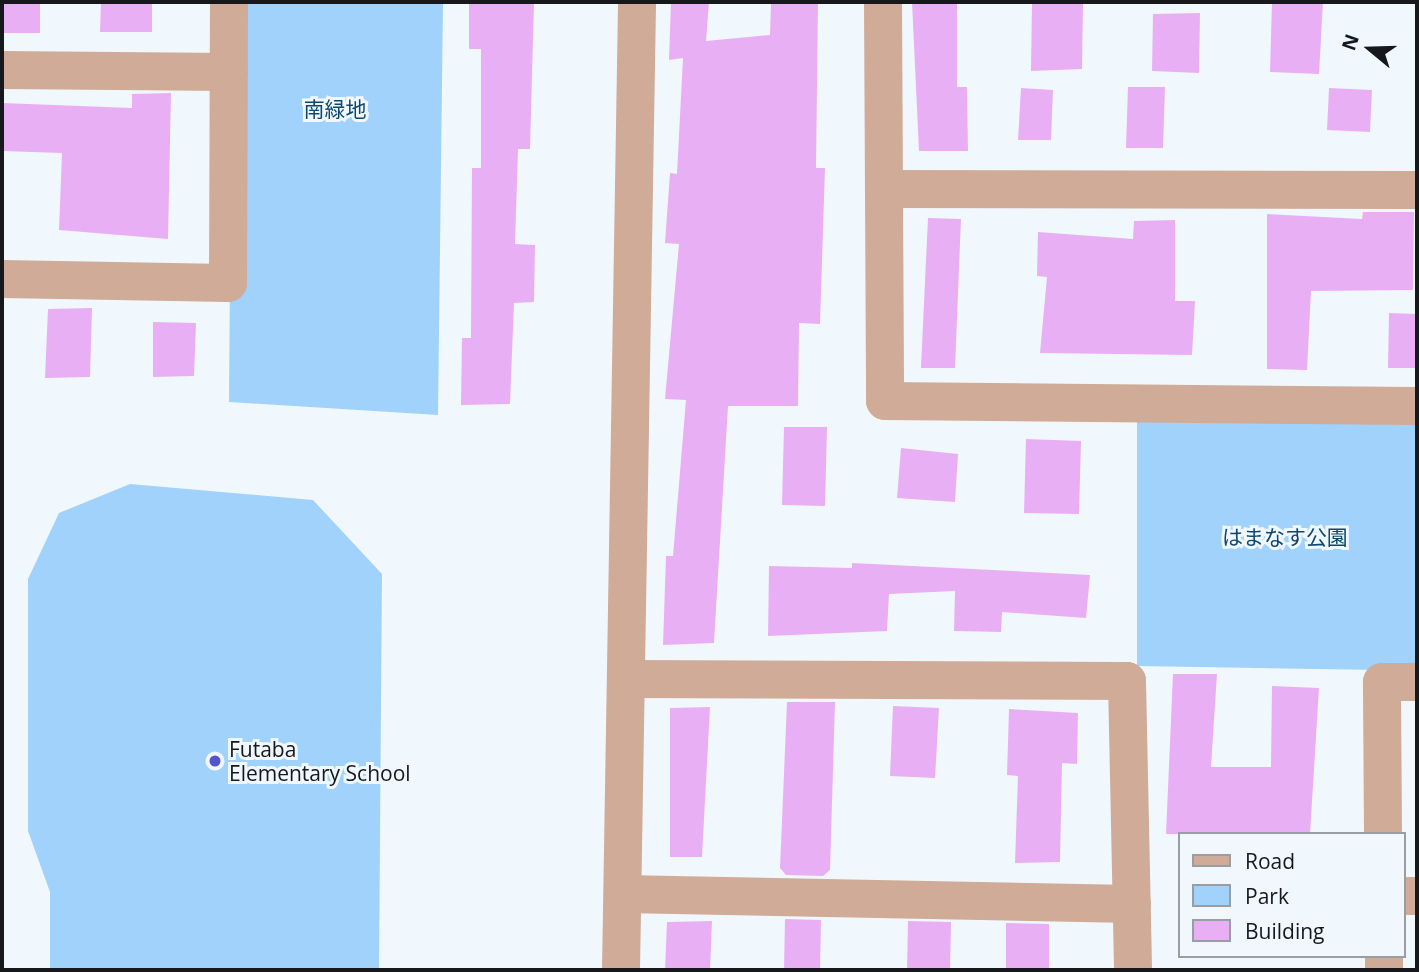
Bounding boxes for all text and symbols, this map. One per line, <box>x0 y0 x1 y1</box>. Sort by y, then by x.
north arrow <box>1335 14 1405 84</box>
text: N <box>1335 31 1365 54</box>
park label: 南緑地 <box>304 96 366 122</box>
park label: はまなす公園 <box>1222 524 1348 550</box>
place label: Futaba Elementary School <box>229 736 411 786</box>
marker: Futaba Elementary School <box>207 753 223 769</box>
legend <box>1178 832 1405 958</box>
text: Road <box>1245 847 1295 875</box>
text: Park <box>1245 882 1289 910</box>
text: Building <box>1245 917 1324 945</box>

